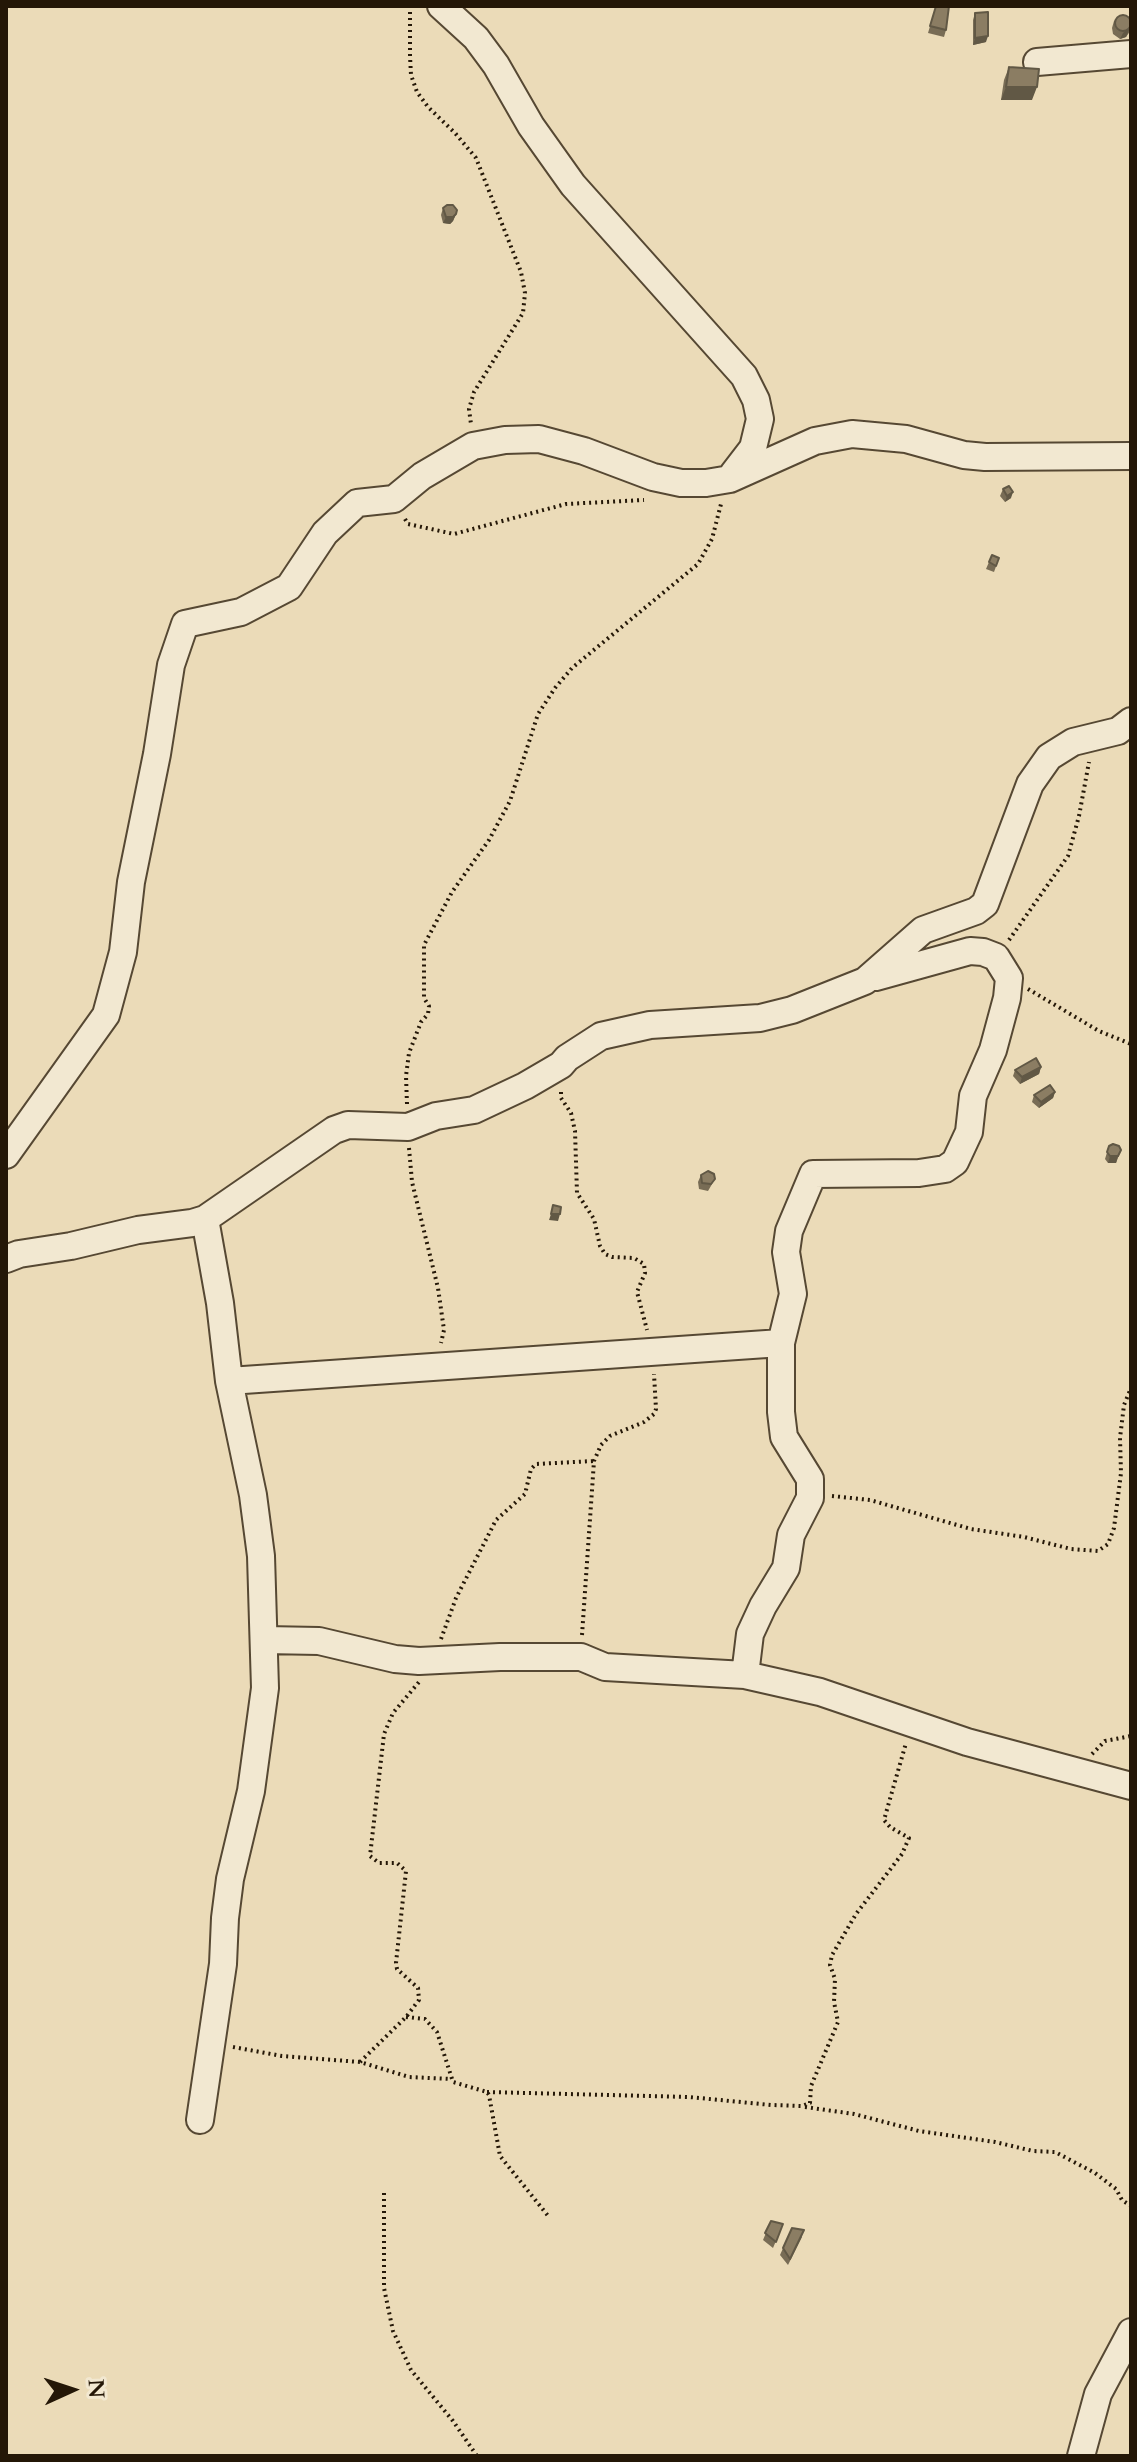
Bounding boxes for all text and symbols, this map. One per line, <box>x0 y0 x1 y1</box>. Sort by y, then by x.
north arrow <box>32 2350 112 2430</box>
text: N <box>80 2378 111 2399</box>

